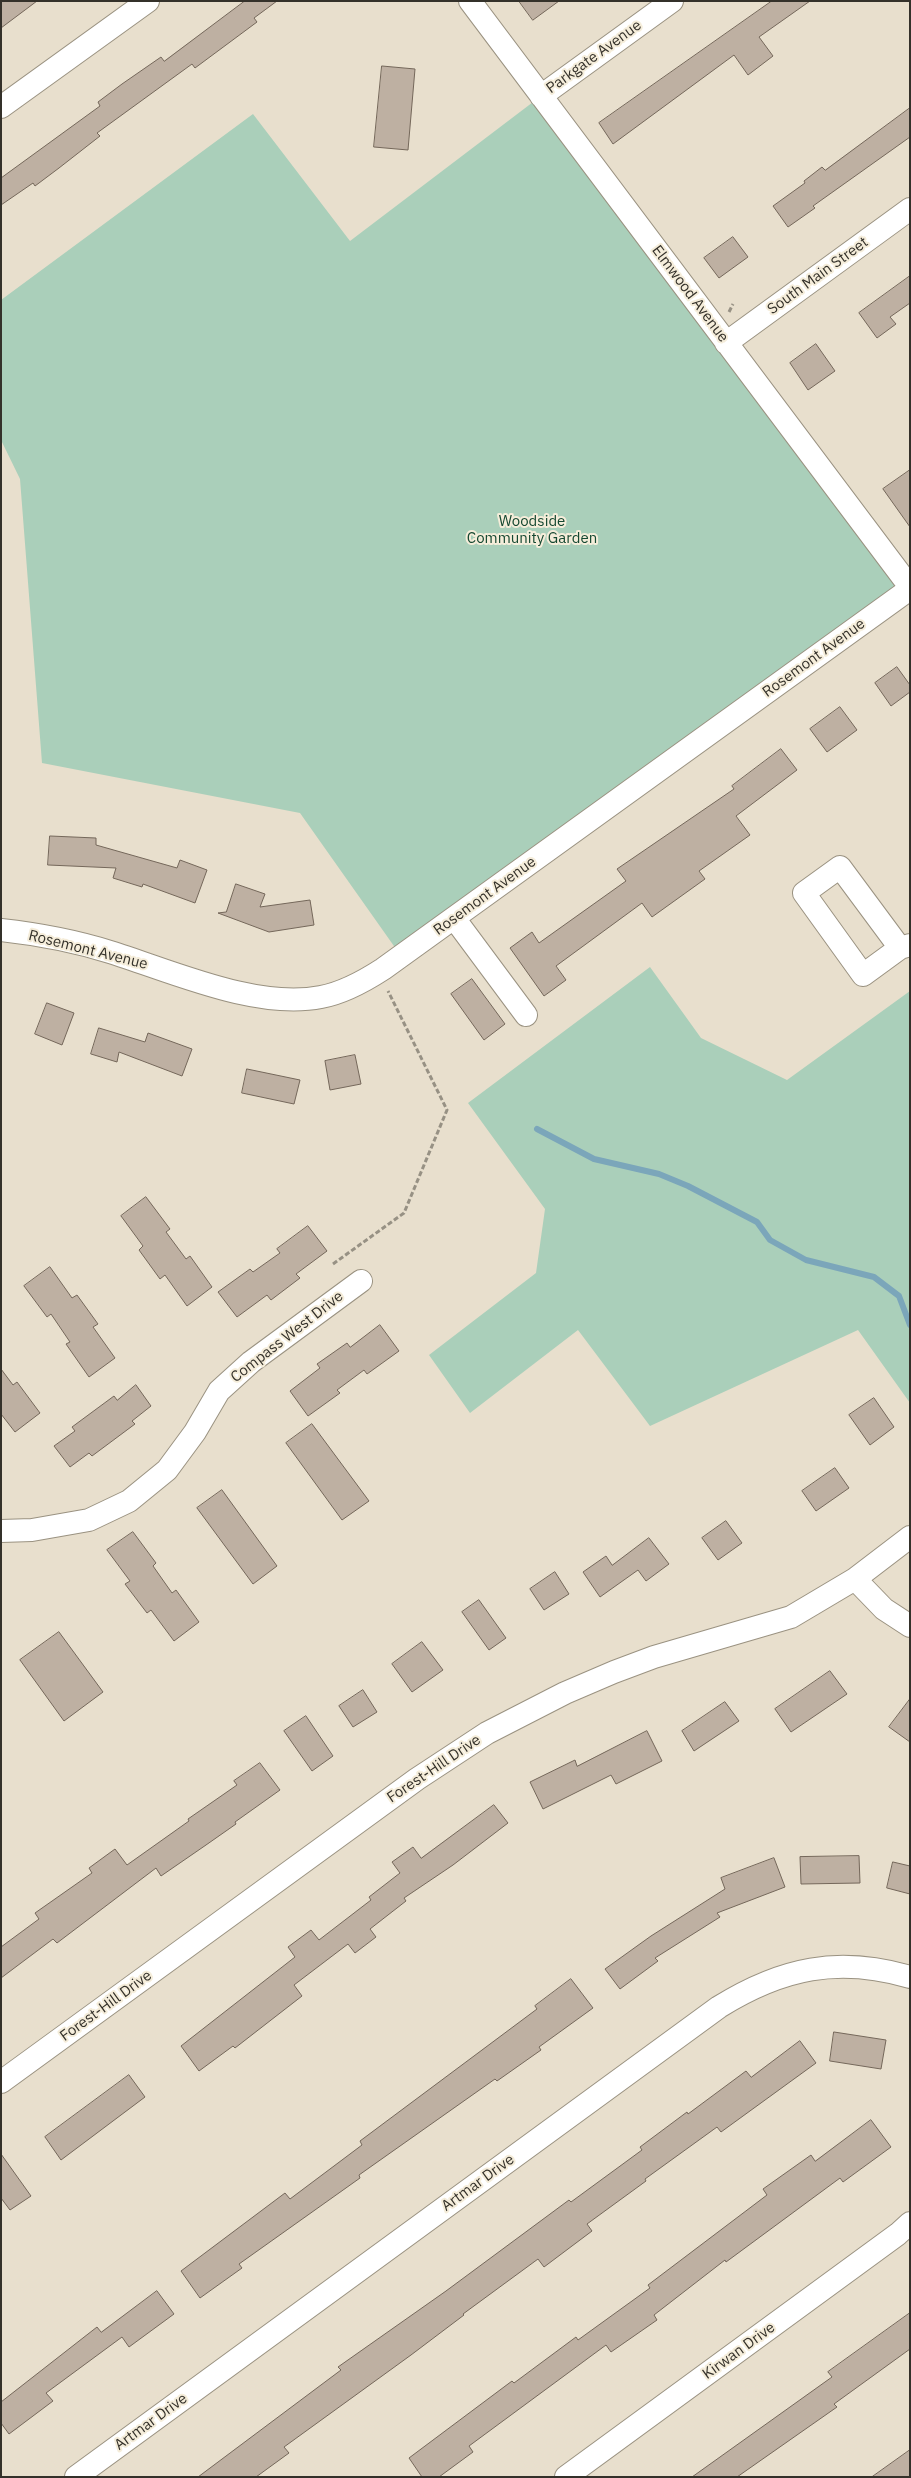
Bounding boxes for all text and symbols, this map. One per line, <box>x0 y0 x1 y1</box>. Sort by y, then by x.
street label: Parkgate Avenue <box>543 16 645 98</box>
street label: South Main Street <box>764 233 872 319</box>
street label: Elmwood Avenue <box>648 242 732 346</box>
park label: Woodside Community Garden <box>467 513 597 548</box>
street label: Rosemont Avenue <box>759 615 869 701</box>
street label: Rosemont Avenue <box>430 853 540 939</box>
street label: Rosemont Avenue <box>27 926 149 974</box>
street label: Compass West Drive <box>227 1287 347 1387</box>
street label: Forest-Hill Drive <box>384 1731 484 1807</box>
street label: Forest-Hill Drive <box>57 1967 155 2045</box>
street label: Artmar Drive <box>438 2151 518 2215</box>
street label: Kirwan Drive <box>699 2319 779 2383</box>
street label: Artmar Drive <box>111 2390 191 2454</box>

